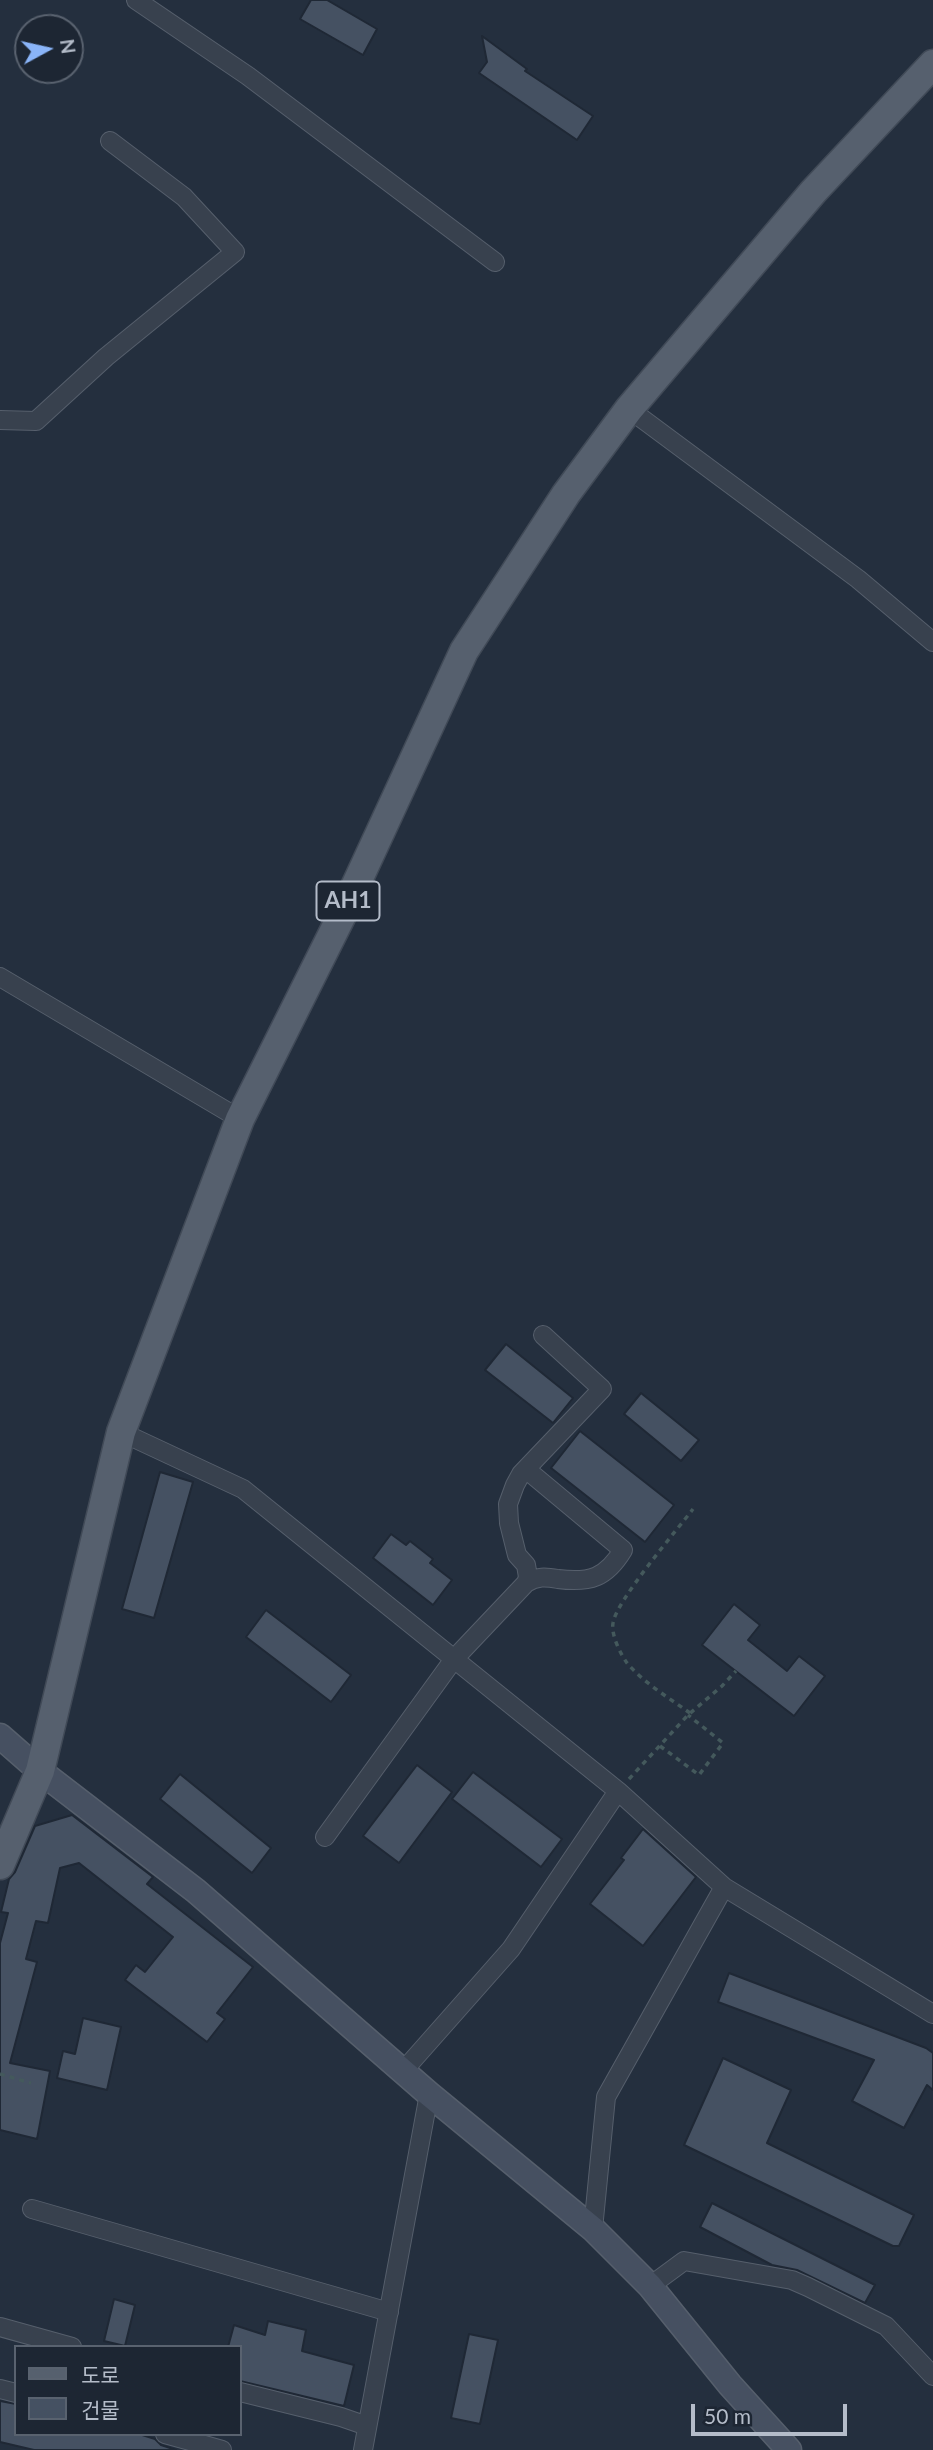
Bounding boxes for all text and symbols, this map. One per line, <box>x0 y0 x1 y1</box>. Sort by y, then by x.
north arrow <box>14 14 84 84</box>
text: N <box>56 37 81 55</box>
road number: AH1 <box>316 882 380 920</box>
legend <box>14 2345 242 2436</box>
text: 도로 <box>81 2362 120 2387</box>
scale bar <box>695 2390 851 2434</box>
text: 건물 <box>81 2397 120 2422</box>
text: 50 m <box>704 2403 751 2428</box>

